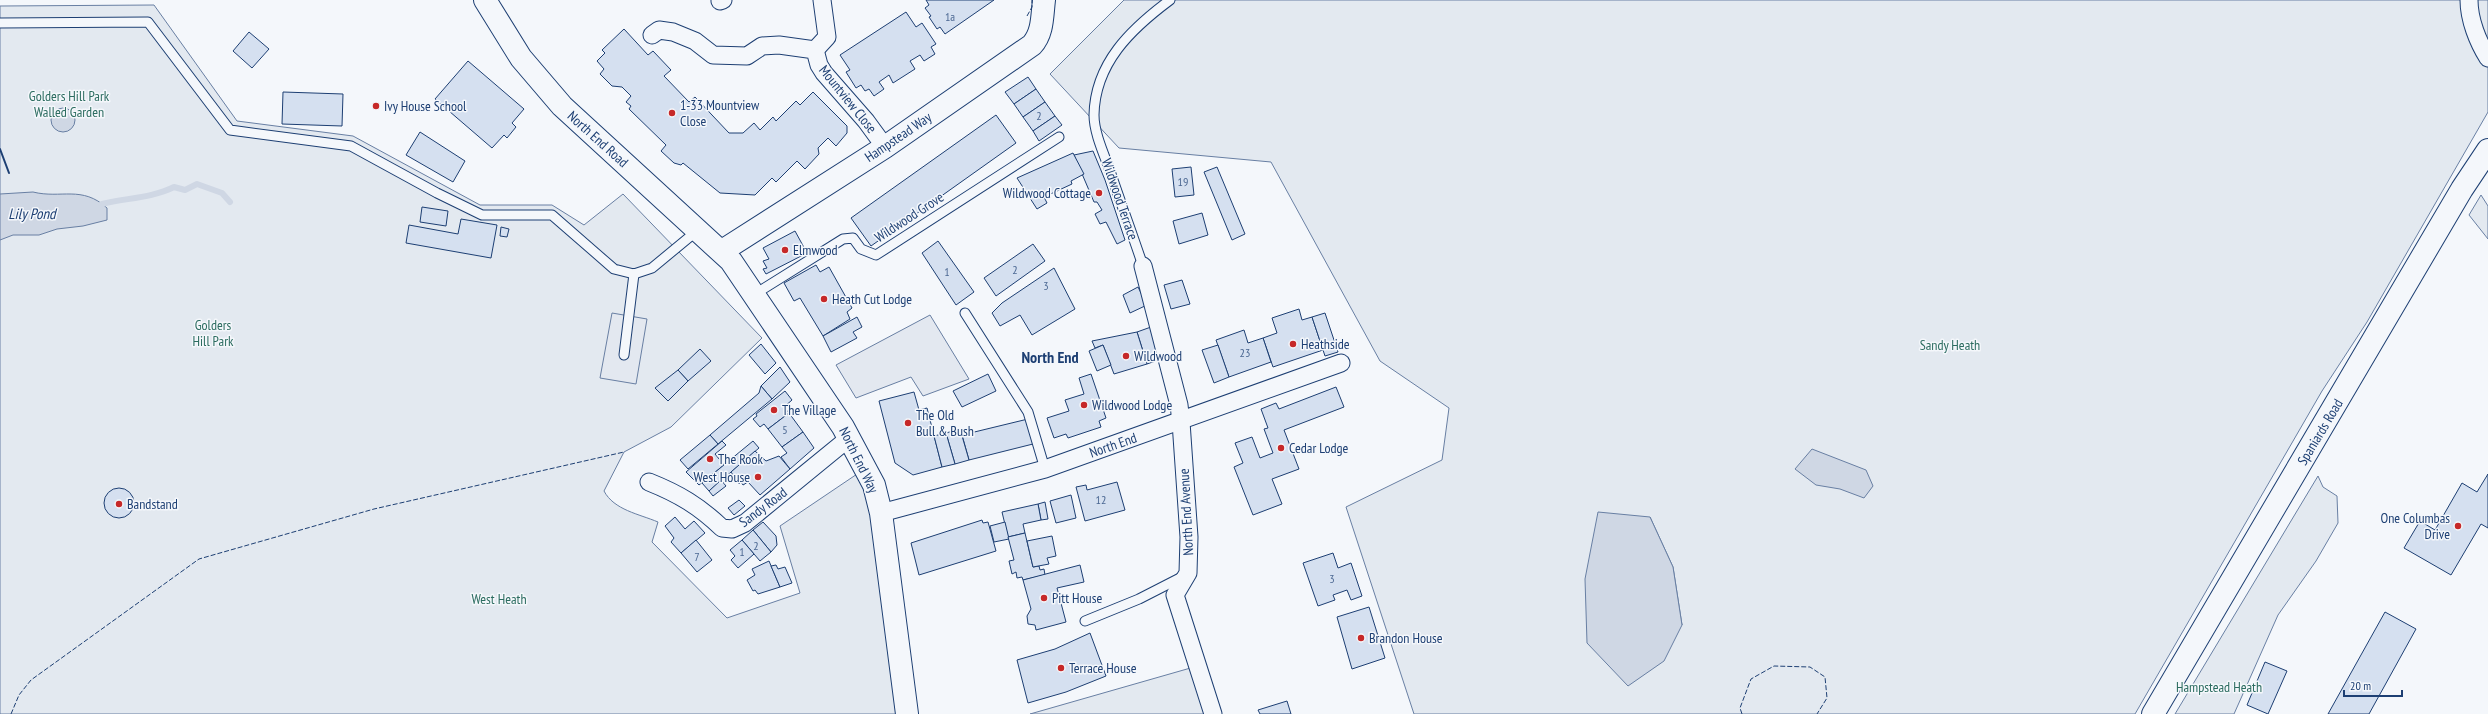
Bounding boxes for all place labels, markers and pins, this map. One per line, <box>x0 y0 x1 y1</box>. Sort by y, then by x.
place label: 1-33 Mountview Close <box>680 96 760 130</box>
place label: Ivy House School <box>384 97 467 115</box>
marker: Ivy House School <box>371 101 381 111</box>
marker: 1-33 Mountview Close <box>667 108 677 118</box>
place label: Wildwood Cottage <box>1003 184 1091 202</box>
marker: Wildwood Cottage <box>1094 188 1104 198</box>
place label: Elmwood <box>793 241 838 259</box>
marker: Elmwood <box>780 245 790 255</box>
place label: Heath Cut Lodge <box>832 290 912 308</box>
marker: Heath Cut Lodge <box>819 294 829 304</box>
place label: Heathside <box>1301 335 1350 353</box>
marker: Heathside <box>1288 339 1298 349</box>
place label: Wildwood <box>1134 347 1182 365</box>
marker: Wildwood <box>1121 351 1131 361</box>
place label: Wildwood Lodge <box>1092 396 1172 414</box>
marker: Wildwood Lodge <box>1079 400 1089 410</box>
place label: The Village <box>782 401 837 419</box>
marker: The Village <box>769 405 779 415</box>
place label: The Old Bull & Bush <box>916 406 974 440</box>
marker: The Old Bull & Bush <box>903 418 913 428</box>
place label: Cedar Lodge <box>1289 439 1349 457</box>
marker: Cedar Lodge <box>1276 443 1286 453</box>
place label: The Rook <box>718 450 763 468</box>
marker: The Rook <box>705 454 715 464</box>
place label: West House <box>694 468 750 486</box>
marker: West House <box>753 472 763 482</box>
place label: Bandstand <box>127 495 178 513</box>
marker: Bandstand <box>114 499 124 509</box>
place label: One Columbas Drive <box>2380 509 2450 543</box>
marker: One Columbas Drive <box>2453 521 2463 531</box>
place label: Pitt House <box>1052 589 1102 607</box>
marker: Pitt House <box>1039 593 1049 603</box>
place label: Brandon House <box>1369 629 1443 647</box>
marker: Brandon House <box>1356 633 1366 643</box>
place label: Terrace House <box>1069 659 1137 677</box>
marker: Terrace House <box>1056 663 1066 673</box>

